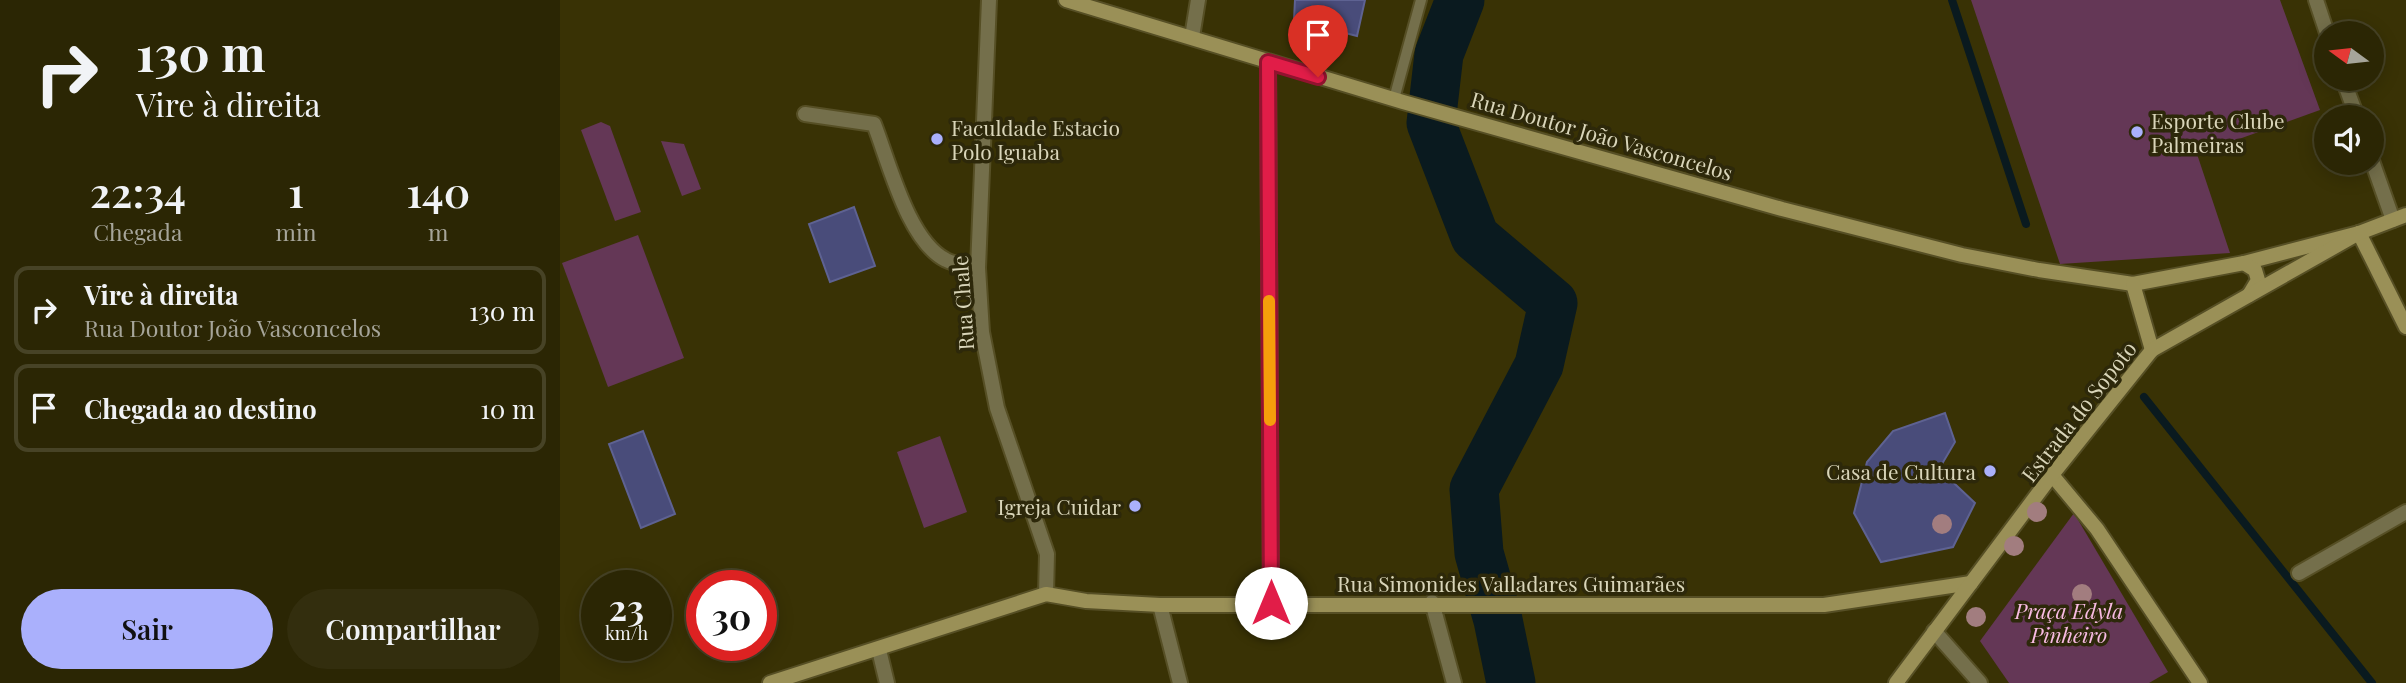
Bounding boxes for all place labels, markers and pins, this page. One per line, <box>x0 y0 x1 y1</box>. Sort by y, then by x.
pin <box>1288 5 1348 77</box>
place label: Esporte Clube Palmeiras <box>2151 106 2285 158</box>
place label: Faculdade Estacio Polo Iguaba <box>951 113 1120 165</box>
marker: Esporte Clube Palmeiras <box>2129 124 2145 140</box>
marker: Faculdade Estacio Polo Iguaba <box>929 131 945 147</box>
place label: Casa de Cultura <box>1826 457 1977 485</box>
marker: Casa de Cultura <box>1982 463 1998 479</box>
place label: Igreja Cuidar <box>998 492 1122 520</box>
marker: Igreja Cuidar <box>1127 498 1143 514</box>

